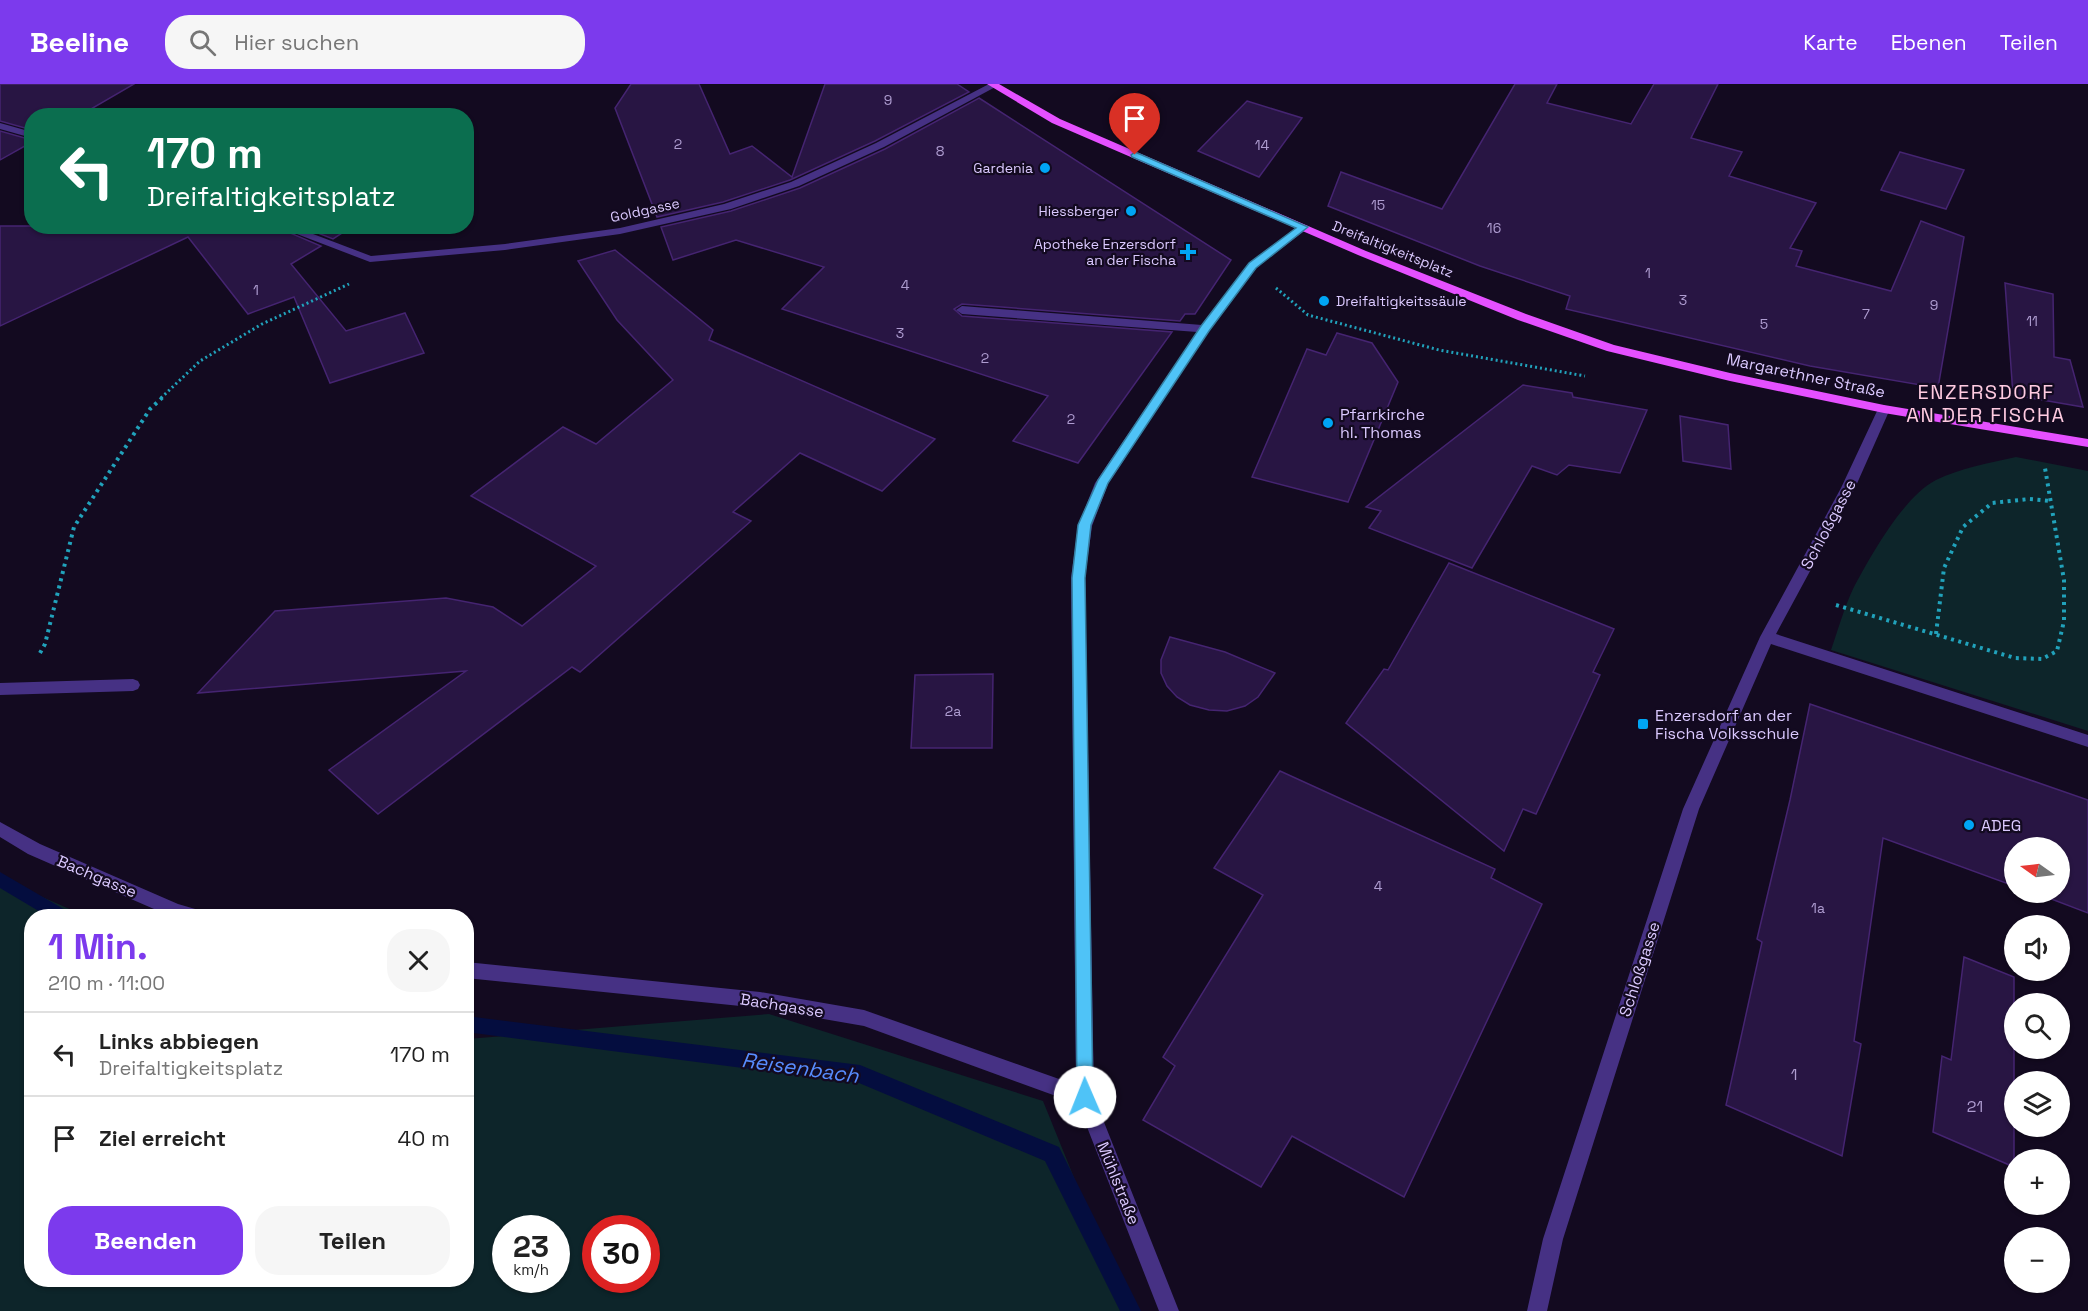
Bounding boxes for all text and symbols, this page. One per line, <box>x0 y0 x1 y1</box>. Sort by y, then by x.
search box <box>165 15 585 69</box>
text: Beeline <box>30 24 129 60</box>
icon: search <box>186 26 219 59</box>
text: Hier suchen <box>234 28 359 56</box>
text: Karte <box>1803 29 1858 56</box>
text: Ebenen <box>1891 29 1967 56</box>
text: Teilen <box>2000 29 2058 56</box>
house number: 9 <box>884 91 892 109</box>
pin <box>1109 93 1160 155</box>
icon: arrive <box>1118 102 1151 135</box>
text: 170 m <box>147 127 263 180</box>
icon: left <box>48 132 126 210</box>
house number: 2 <box>674 135 682 153</box>
house number: 14 <box>1255 136 1270 154</box>
house number: 8 <box>936 142 945 160</box>
place label: Gardenia <box>973 159 1033 177</box>
marker: Gardenia <box>1038 161 1052 175</box>
text: Dreifaltigkeitsplatz <box>147 179 396 214</box>
street label: Goldgasse <box>609 194 681 226</box>
house number: 15 <box>1371 196 1385 214</box>
place label: Hiessberger <box>1038 202 1119 220</box>
marker: Hiessberger <box>1124 204 1138 218</box>
street label: Dreifaltigkeitsplatz <box>1330 217 1456 281</box>
house number: 16 <box>1487 219 1501 237</box>
place label: Apotheke Enzersdorf an der Fischa <box>1034 235 1176 269</box>
marker: Apotheke Enzersdorf an der Fischa <box>1181 245 1195 259</box>
house number: 1 <box>1645 264 1651 282</box>
house number: 4 <box>901 276 910 294</box>
house number: 1 <box>253 281 259 299</box>
house number: 3 <box>1679 291 1687 309</box>
place label: Dreifaltigkeitssäule <box>1336 292 1467 310</box>
marker: Dreifaltigkeitssäule <box>1317 294 1331 308</box>
house number: 9 <box>1930 296 1938 314</box>
house number: 7 <box>1862 305 1870 323</box>
house number: 11 <box>2026 312 2038 330</box>
house number: 5 <box>1760 315 1768 333</box>
house number: 3 <box>896 324 904 342</box>
street label: Margarethner Straße <box>1725 348 1887 403</box>
house number: 2 <box>981 349 989 367</box>
district label: ENZERSDORF AN DER FISCHA <box>1906 379 2066 428</box>
place label: Pfarrkirche hl. Thomas <box>1340 404 1425 443</box>
house number: 2 <box>1067 410 1075 428</box>
marker: Pfarrkirche hl. Thomas <box>1321 416 1335 430</box>
street label: Schloßgasse <box>1796 476 1861 573</box>
house number: 2a <box>945 702 961 720</box>
place label: Enzersdorf an der Fischa Volksschule <box>1655 705 1799 744</box>
marker: Enzersdorf an der Fischa Volksschule <box>1636 717 1650 731</box>
place label: ADEG <box>1981 815 2021 836</box>
marker: ADEG <box>1962 818 1976 832</box>
north arrow <box>2004 837 2070 903</box>
map controls <box>2004 837 2070 1293</box>
street label: Bachgasse <box>54 850 140 903</box>
house number: 4 <box>1374 877 1383 895</box>
house number: 1a <box>1811 899 1825 917</box>
button: sound <box>2004 915 2070 981</box>
street label: Schloßgasse <box>1614 919 1665 1019</box>
text: 1 Min. <box>48 924 148 970</box>
button: close <box>387 929 450 992</box>
text: 210 m · 11:00 <box>48 970 165 996</box>
street label: Bachgasse <box>738 988 825 1022</box>
button: search <box>2004 993 2070 1059</box>
text: Links abbiegen <box>99 1027 259 1055</box>
icon: left <box>48 1038 81 1071</box>
text: 170 m <box>390 1040 450 1068</box>
water label: Reisenbach <box>740 1046 861 1089</box>
text: Dreifaltigkeitsplatz <box>99 1055 283 1081</box>
house number: 1 <box>1791 1064 1797 1085</box>
position arrow <box>1053 1065 1117 1129</box>
button: layers <box>2004 1071 2070 1137</box>
house number: 21 <box>1967 1096 1983 1117</box>
icon: arrive <box>48 1122 81 1155</box>
text: Ziel erreicht <box>99 1124 226 1152</box>
text: 40 m <box>398 1124 450 1152</box>
street label: Mühlstraße <box>1092 1139 1145 1228</box>
button: + <box>2004 1149 2070 1215</box>
button: Beenden <box>48 1206 243 1275</box>
button: Teilen <box>255 1206 450 1275</box>
speed limit sign: 30 <box>582 1215 660 1293</box>
text: 23 <box>513 1227 549 1266</box>
button: − <box>2004 1227 2070 1293</box>
text: km/h <box>513 1260 549 1279</box>

